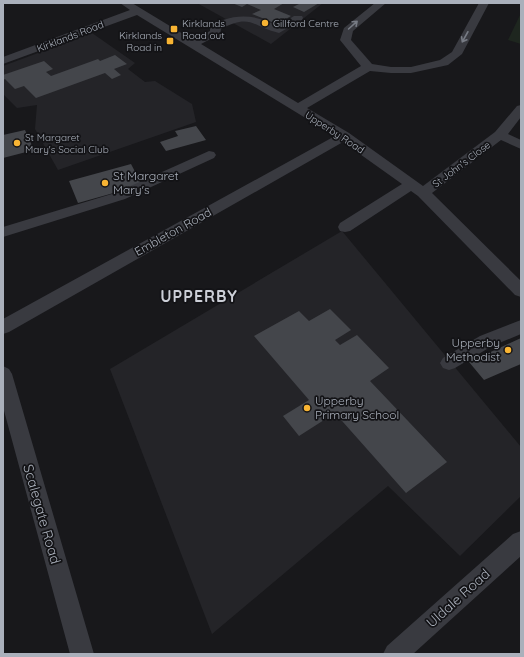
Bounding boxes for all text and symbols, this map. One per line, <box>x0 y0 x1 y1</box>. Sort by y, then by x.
place label: Kirklands Road out <box>182 17 225 42</box>
place label: Gillford Centre <box>273 17 339 30</box>
street label: Kirklands Road <box>35 18 105 55</box>
marker: Gillford Centre <box>260 18 270 28</box>
one-way arrow <box>348 20 358 29</box>
marker: Kirklands Road out <box>169 24 179 34</box>
place label: Kirklands Road in <box>119 29 162 54</box>
one-way arrow <box>461 31 469 43</box>
marker: Kirklands Road in <box>165 36 175 46</box>
street label: Upperby Road <box>303 108 367 156</box>
place label: St Margaret Mary's Social Club <box>25 131 109 156</box>
marker: St Margaret Mary's Social Club <box>12 138 22 148</box>
street label: St John's Close <box>430 138 493 190</box>
place label: St Margaret Mary's <box>113 168 179 197</box>
marker: St Margaret Mary's <box>100 178 110 188</box>
street label: Embleton Road <box>132 204 214 259</box>
district label: UPPERBY <box>160 286 238 306</box>
place label: Upperby Methodist <box>446 335 500 364</box>
marker: Upperby Methodist <box>503 345 513 355</box>
place label: Upperby Primary School <box>315 393 399 422</box>
marker: Upperby Primary School <box>302 403 312 413</box>
street label: Scalegate Road <box>19 462 65 566</box>
street label: Uldale Road <box>422 565 494 631</box>

